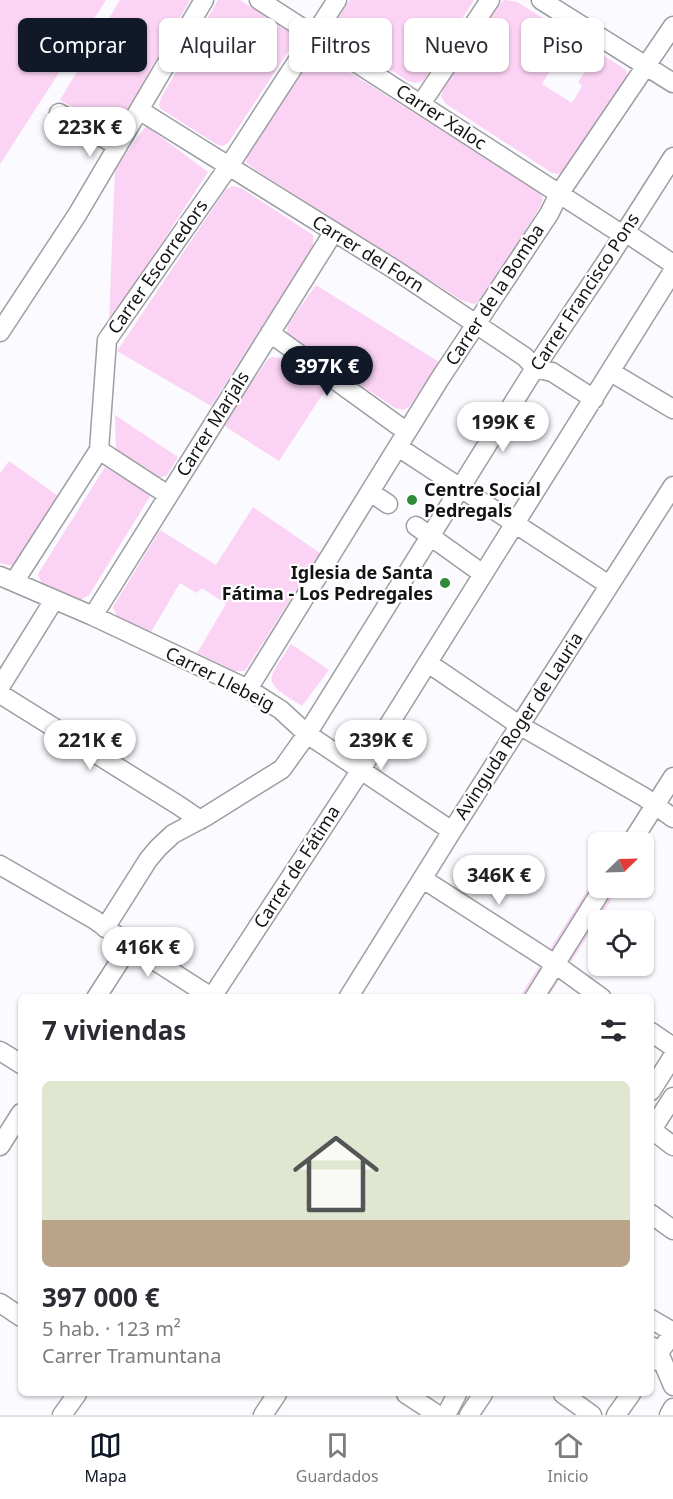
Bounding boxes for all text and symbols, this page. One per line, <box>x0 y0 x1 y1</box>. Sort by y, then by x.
chip: Comprar <box>18 18 147 72</box>
chip: Alquilar <box>159 18 277 72</box>
chip: Filtros <box>289 18 392 72</box>
chip: Nuevo <box>404 18 509 72</box>
chip: Piso <box>521 18 604 72</box>
street label: Carrer Xaloc <box>392 78 492 154</box>
pin: 223K € <box>41 107 139 158</box>
text: 223K € <box>58 113 122 140</box>
street label: Carrer Escorredors <box>102 194 213 338</box>
street label: Carrer Francisco Pons <box>524 208 644 375</box>
street label: Carrer del Forn <box>308 209 429 297</box>
street label: Carrer de la Bomba <box>439 219 549 370</box>
pin: 397K € <box>278 346 376 397</box>
text: 397K € <box>295 352 359 379</box>
street label: Carrer Marjals <box>170 366 254 481</box>
pin: 199K € <box>454 402 552 453</box>
text: 199K € <box>471 408 535 435</box>
place label: Centre Social Pedregals <box>424 477 541 522</box>
marker: Centre Social Pedregals <box>405 493 419 507</box>
place label: Iglesia de Santa Fátima - Los Pedregales <box>222 560 433 605</box>
marker: Iglesia de Santa Fátima - Los Pedregales <box>438 576 452 590</box>
street label: Avinguda Roger de Lauria <box>449 627 588 824</box>
street label: Carrer Llebeig <box>162 640 279 716</box>
pin: 221K € <box>41 720 139 771</box>
pin: 239K € <box>332 720 430 771</box>
text: 221K € <box>58 726 122 753</box>
text: 239K € <box>349 726 413 753</box>
street label: Carrer de Fátima <box>248 801 345 932</box>
north arrow <box>588 832 654 898</box>
map controls <box>588 832 654 976</box>
pin: 346K € <box>450 855 548 906</box>
text: 346K € <box>467 861 531 888</box>
button: locate <box>588 910 654 976</box>
pin: 416K € <box>99 927 197 978</box>
text: 416K € <box>116 933 180 960</box>
text: 7 viviendas <box>42 1012 186 1048</box>
icon: filters <box>597 1014 630 1047</box>
icon: home <box>282 1120 390 1228</box>
text: 397 000 € <box>42 1279 160 1315</box>
text: 5 hab. · 123 m² <box>42 1315 181 1342</box>
text: Carrer Tramuntana <box>42 1342 221 1369</box>
tab: Mapa <box>84 1429 127 1487</box>
tab: Guardados <box>296 1429 379 1487</box>
tab: Inicio <box>548 1429 588 1487</box>

